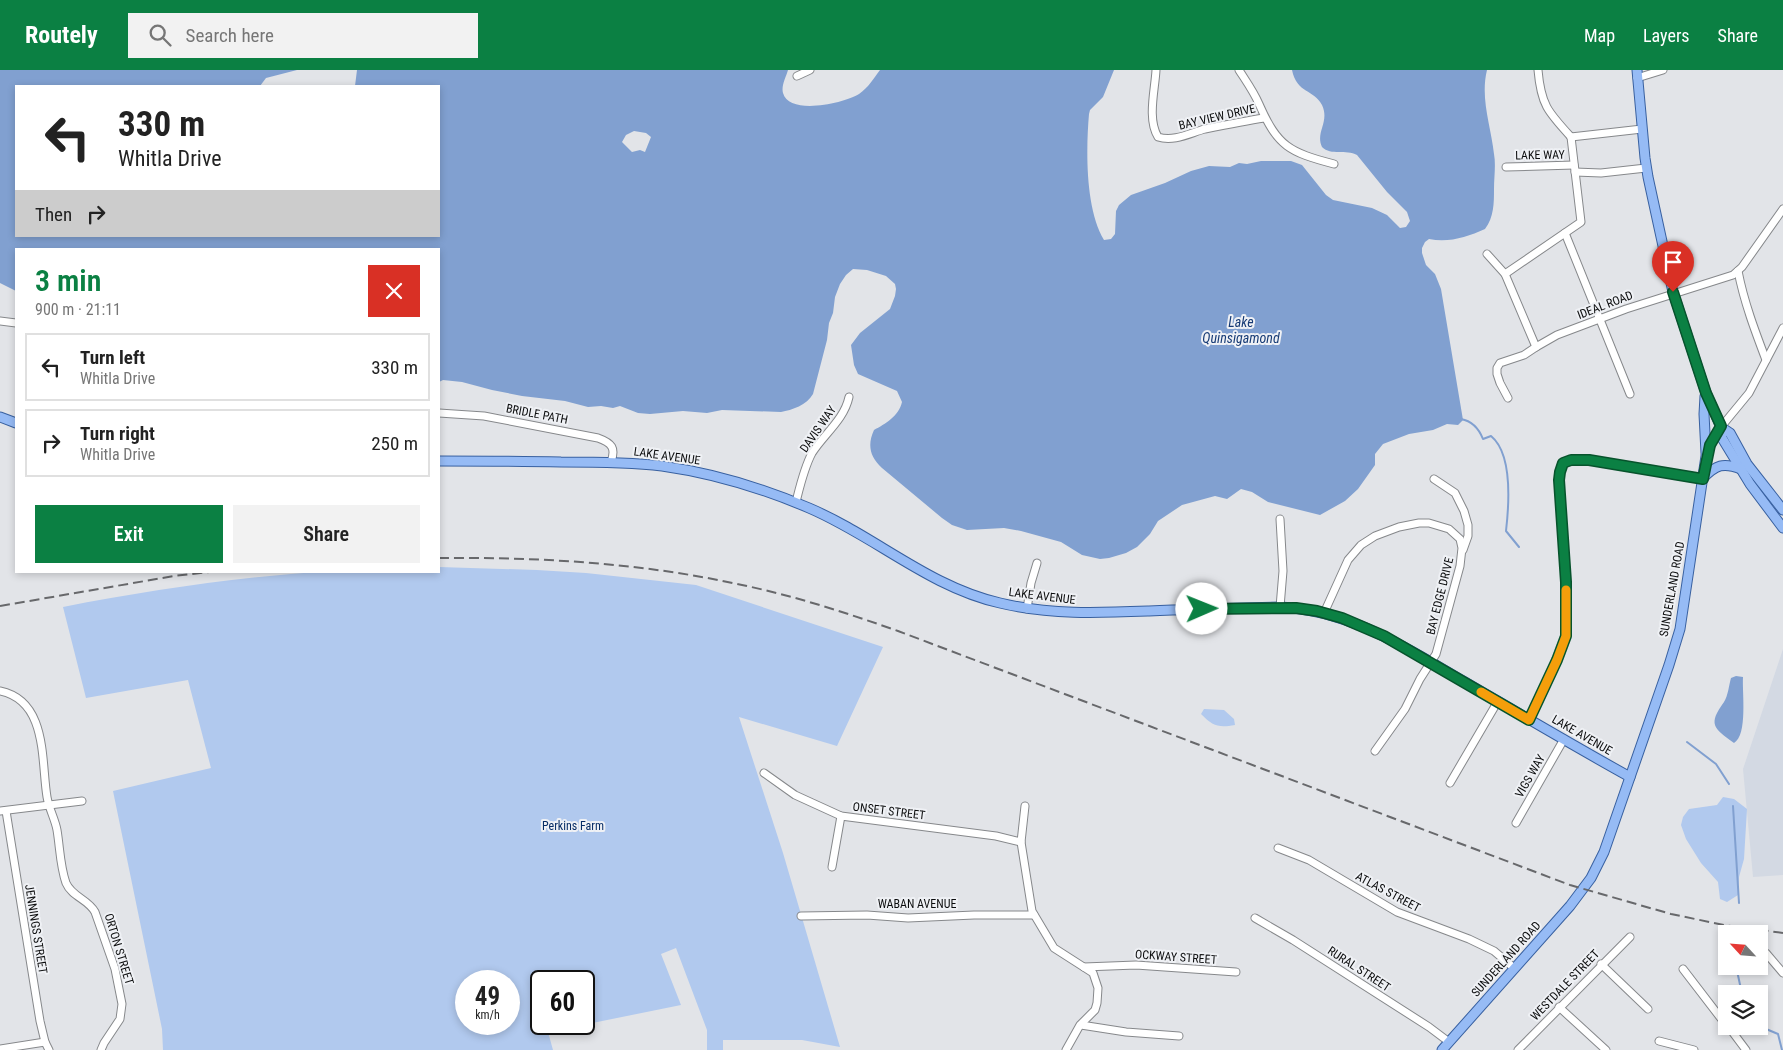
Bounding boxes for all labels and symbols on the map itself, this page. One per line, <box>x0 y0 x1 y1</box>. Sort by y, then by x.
street label: BAY VIEW DRIVE <box>1177 101 1257 133</box>
street label: LAKE WAY <box>1515 148 1566 162</box>
pin <box>1652 241 1694 292</box>
street label: IDEAL ROAD <box>1575 288 1635 322</box>
water label: Lake Quinsigamond <box>1202 314 1280 346</box>
street label: BRIDLE PATH <box>505 401 569 427</box>
street label: DAVIS WAY <box>797 403 839 455</box>
street label: LAKE AVENUE <box>633 444 701 468</box>
street label: SUNDERLAND ROAD <box>1657 540 1687 638</box>
street label: BAY EDGE DRIVE <box>1424 556 1456 636</box>
position arrow <box>1175 582 1227 634</box>
street label: LAKE AVENUE <box>1008 585 1076 607</box>
street label: LAKE AVENUE <box>1549 712 1615 758</box>
street label: VIGS WAY <box>1512 751 1548 800</box>
street label: ONSET STREET <box>852 800 926 822</box>
park label: Perkins Farm <box>542 819 604 833</box>
street label: ATLAS STREET <box>1353 869 1423 915</box>
street label: JENNINGS STREET <box>22 883 50 975</box>
street label: WABAN AVENUE <box>878 897 956 911</box>
street label: ORTON STREET <box>102 912 136 986</box>
street label: SUNDERLAND ROAD <box>1468 918 1544 1000</box>
north arrow <box>1718 925 1768 975</box>
street label: RURAL STREET <box>1325 944 1393 994</box>
street label: OCKWAY STREET <box>1135 947 1217 967</box>
street label: WESTDALE STREET <box>1528 947 1602 1023</box>
speed limit sign: 60 <box>530 970 595 1035</box>

